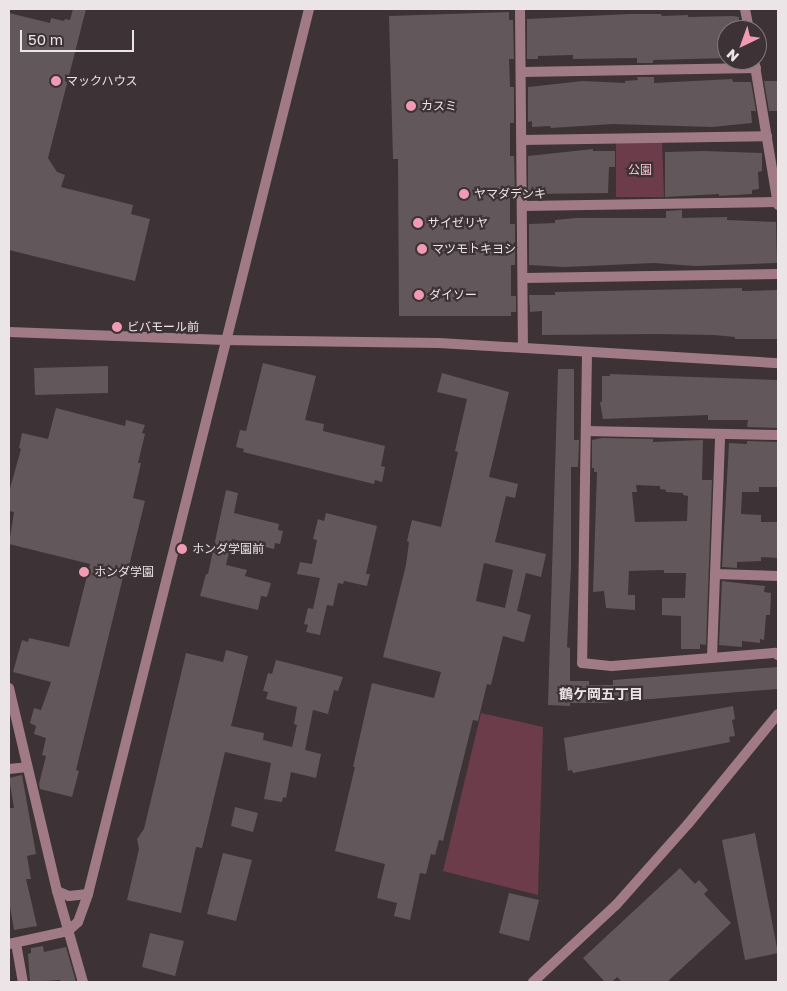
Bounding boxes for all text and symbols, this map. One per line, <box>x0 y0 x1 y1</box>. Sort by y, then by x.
scale bar <box>22 20 136 52</box>
north arrow <box>717 20 767 70</box>
text: 50 m <box>28 30 63 48</box>
text: N <box>723 46 742 66</box>
place label: マックハウス <box>66 74 138 88</box>
marker: マックハウス <box>50 75 62 87</box>
place label: カスミ <box>421 99 457 113</box>
marker: カスミ <box>405 100 417 112</box>
park label: 公園 <box>628 163 652 177</box>
place label: ヤマダデンキ <box>474 187 546 201</box>
marker: ヤマダデンキ <box>458 188 470 200</box>
place label: サイゼリヤ <box>428 216 488 230</box>
marker: サイゼリヤ <box>412 217 424 229</box>
place label: マツモトキヨシ <box>432 242 516 256</box>
marker: マツモトキヨシ <box>416 243 428 255</box>
place label: ダイソー <box>429 288 477 302</box>
marker: ダイソー <box>413 289 425 301</box>
place label: ビバモール前 <box>127 320 199 334</box>
marker: ビバモール前 <box>111 321 123 333</box>
place label: ホンダ学園前 <box>192 542 264 556</box>
marker: ホンダ学園前 <box>176 543 188 555</box>
place label: ホンダ学園 <box>94 565 154 579</box>
marker: ホンダ学園 <box>78 566 90 578</box>
district label: 鶴ケ岡五丁目 <box>559 686 643 702</box>

